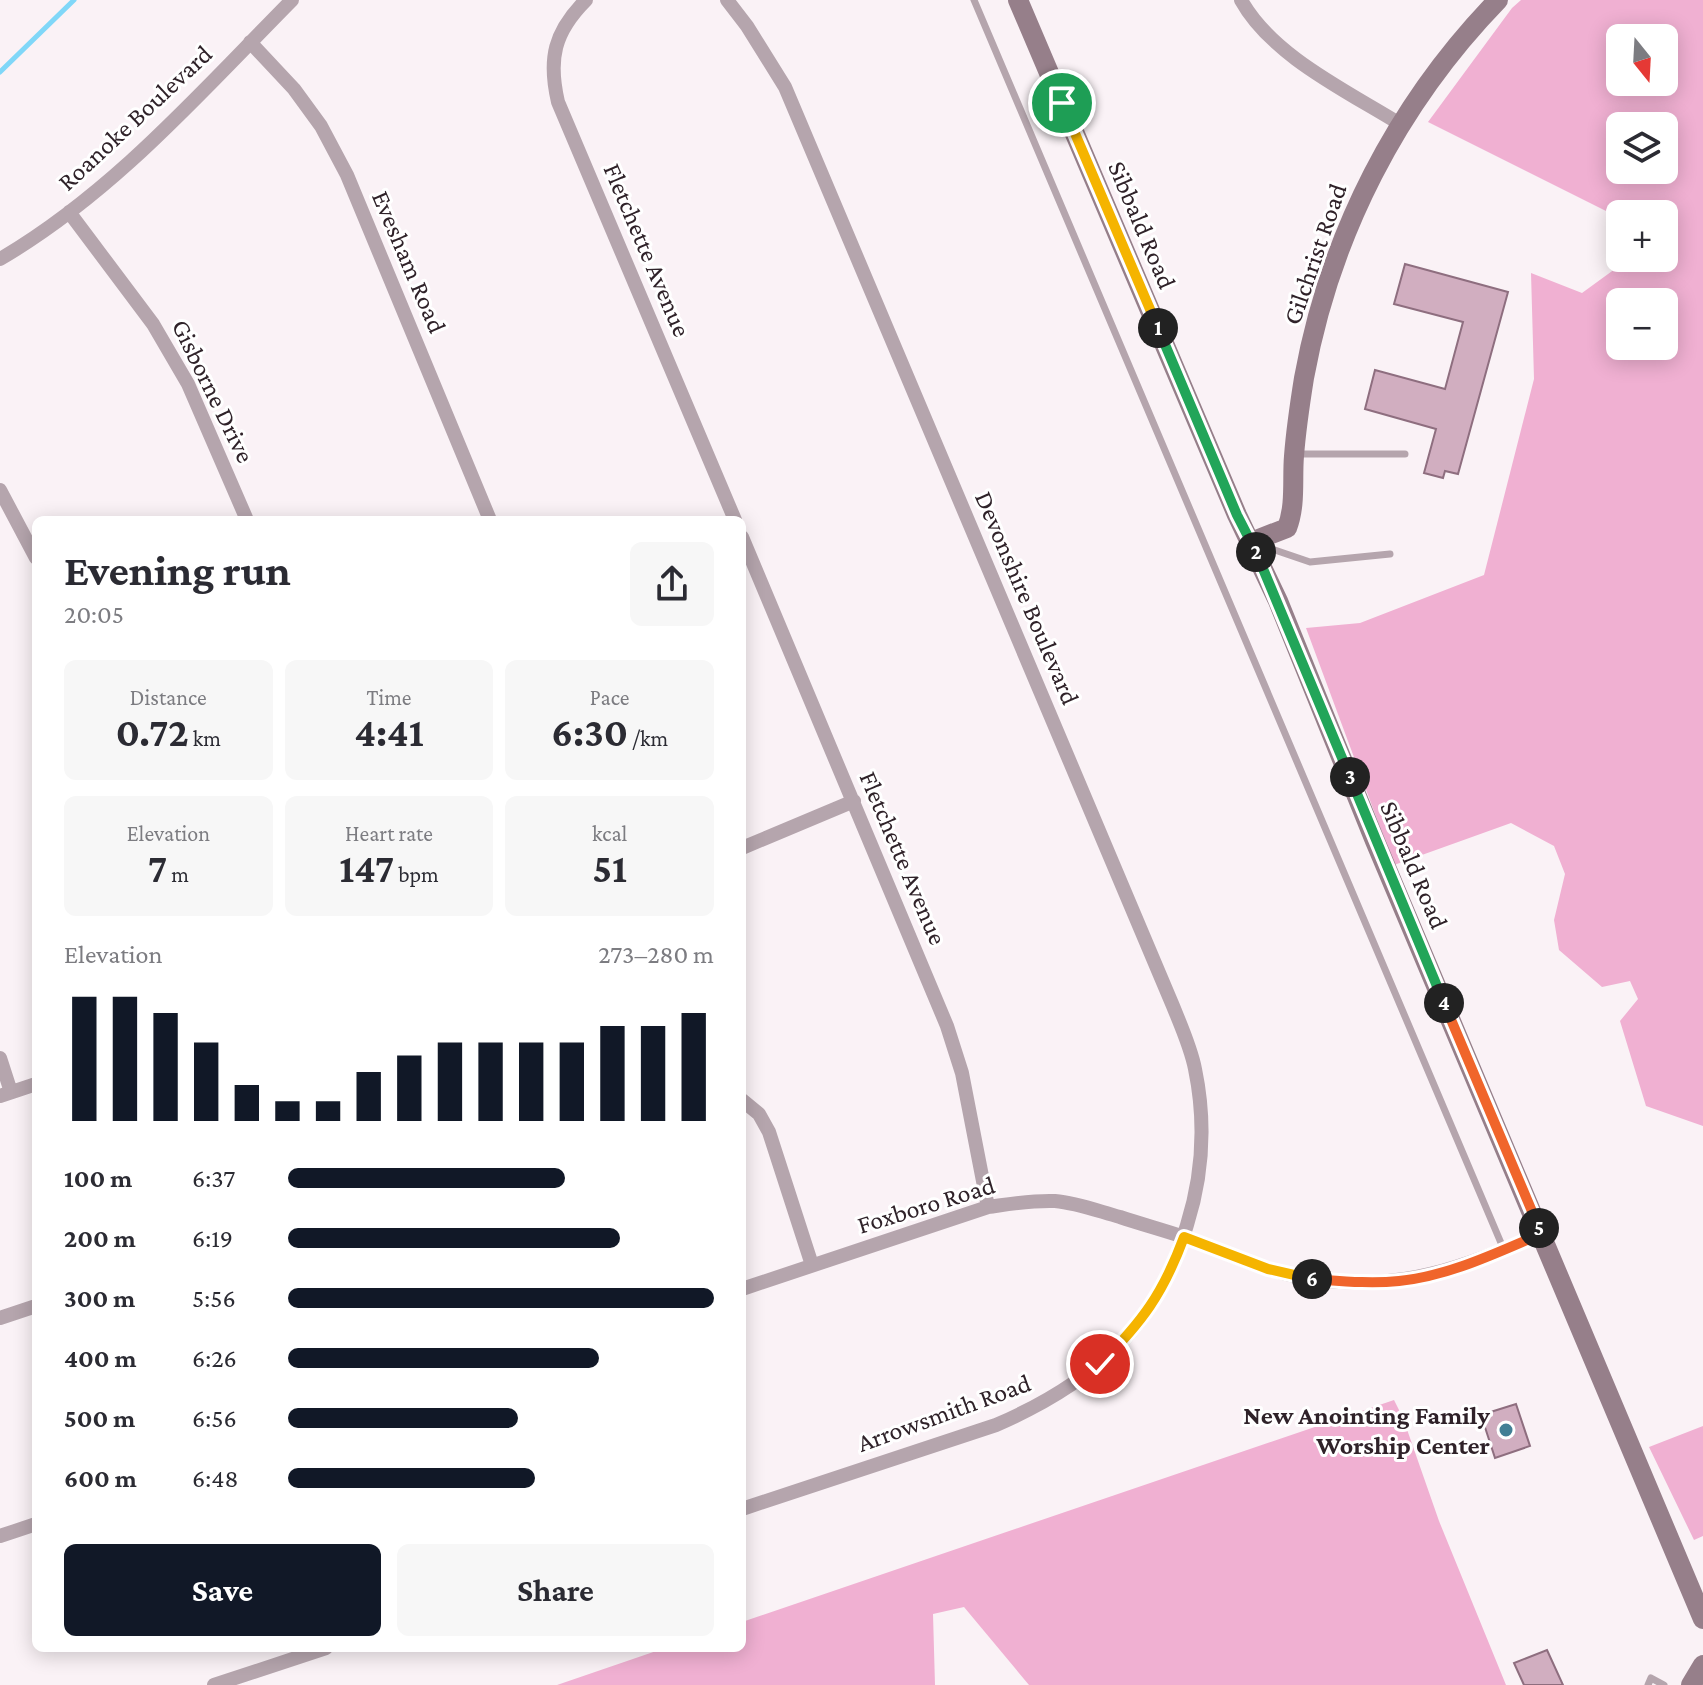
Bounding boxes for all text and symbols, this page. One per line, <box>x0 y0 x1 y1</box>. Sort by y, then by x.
north arrow <box>1606 24 1678 96</box>
map controls <box>1606 24 1678 360</box>
street label: Roanoke Boulevard <box>52 39 218 197</box>
pin <box>1028 69 1096 137</box>
icon: arrive <box>1040 81 1084 125</box>
button: layers <box>1606 112 1678 184</box>
street label: Sibbald Road <box>1102 157 1182 293</box>
street label: Fletchette Avenue <box>597 159 697 341</box>
street label: Gilchrist Road <box>1277 179 1353 328</box>
street label: Evesham Road <box>366 187 452 338</box>
button: + <box>1606 200 1678 272</box>
button: − <box>1606 288 1678 360</box>
pin: 1 <box>1138 308 1178 348</box>
street label: Gisborne Drive <box>166 315 260 467</box>
text: 1 <box>1154 315 1162 340</box>
street label: Devonshire Boulevard <box>969 487 1085 709</box>
pin: 2 <box>1236 532 1276 572</box>
text: 2 <box>1250 539 1262 564</box>
button: share <box>630 542 714 626</box>
text: Evening run <box>64 546 291 594</box>
text: 20:05 <box>64 600 124 629</box>
text: Distance <box>130 685 207 710</box>
text: Time <box>366 685 412 710</box>
text: Pace <box>590 685 629 710</box>
text: 0.72 <box>116 710 189 755</box>
text: 4:41 <box>354 710 424 755</box>
text: 6:30 <box>551 710 628 755</box>
text: km <box>189 726 221 751</box>
text: /km <box>628 726 668 751</box>
pin: 3 <box>1330 757 1370 797</box>
text: 3 <box>1345 764 1355 789</box>
street label: Fletchette Avenue <box>853 767 953 949</box>
street label: Sibbald Road <box>1374 797 1454 933</box>
text: Elevation <box>127 821 210 846</box>
text: Heart rate <box>345 821 433 846</box>
text: kcal <box>592 821 627 846</box>
text: 7 <box>148 846 167 891</box>
text: 147 <box>339 846 394 891</box>
text: 51 <box>592 846 627 891</box>
text: m <box>167 862 189 887</box>
text: bpm <box>394 862 439 887</box>
text: Elevation <box>64 940 162 969</box>
text: 273–280 m <box>598 940 714 969</box>
pin: 4 <box>1424 983 1464 1023</box>
text: 4 <box>1438 990 1450 1015</box>
text: 100 m <box>64 1164 132 1193</box>
text: 6:37 <box>192 1164 235 1193</box>
street label: Foxboro Road <box>854 1170 999 1240</box>
pin: 5 <box>1519 1208 1559 1248</box>
text: 5 <box>1534 1215 1544 1240</box>
text: 200 m <box>64 1224 136 1253</box>
text: 6:19 <box>192 1224 233 1253</box>
pin: 6 <box>1292 1259 1332 1299</box>
text: 6 <box>1306 1266 1318 1291</box>
text: 300 m <box>64 1284 135 1313</box>
text: 5:56 <box>192 1284 236 1313</box>
pin <box>1066 1330 1134 1398</box>
icon: check <box>1078 1342 1122 1386</box>
text: 400 m <box>64 1344 137 1373</box>
text: 6:26 <box>192 1344 237 1373</box>
street label: Arrowsmith Road <box>853 1368 1035 1458</box>
place label: New Anointing Family Worship Center <box>1243 1401 1491 1460</box>
text: 500 m <box>64 1404 135 1433</box>
text: 6:56 <box>192 1404 237 1433</box>
marker: New Anointing Family Worship Center <box>1497 1421 1515 1439</box>
text: 600 m <box>64 1464 137 1493</box>
text: 6:48 <box>192 1464 238 1493</box>
button: Save <box>64 1544 381 1636</box>
button: Share <box>397 1544 714 1636</box>

